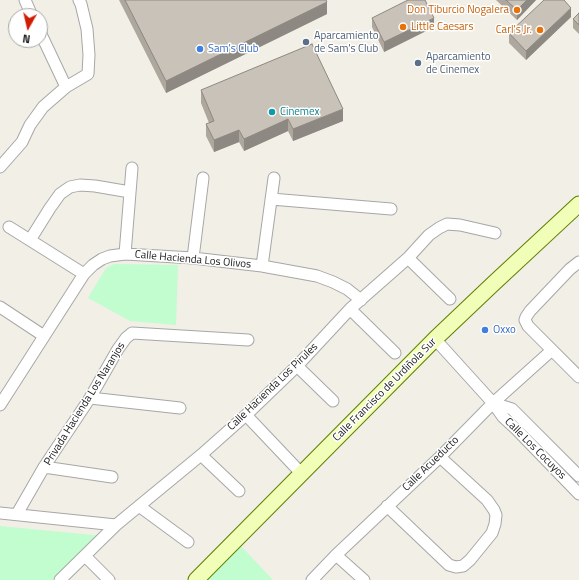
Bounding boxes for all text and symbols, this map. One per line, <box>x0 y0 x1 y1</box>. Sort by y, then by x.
place label: Don Tiburcio Nogalera <box>407 3 509 17</box>
marker: Don Tiburcio Nogalera <box>512 5 522 15</box>
north arrow <box>8 8 48 48</box>
place label: Little Caesars <box>411 20 474 34</box>
marker: Little Caesars <box>398 22 408 32</box>
place label: Carl's Jr. <box>496 23 532 37</box>
marker: Carl's Jr. <box>535 25 545 35</box>
place label: Aparcamiento de Sam's Club <box>314 29 379 55</box>
text: N <box>22 30 31 47</box>
marker: Aparcamiento de Sam's Club <box>301 37 311 47</box>
place label: Sam's Club <box>208 42 258 56</box>
marker: Sam's Club <box>195 44 205 54</box>
place label: Aparcamiento de Cinemex <box>426 50 491 76</box>
marker: Aparcamiento de Cinemex <box>413 58 423 68</box>
place label: Cinemex <box>280 105 320 119</box>
marker: Cinemex <box>267 107 277 117</box>
street label: Calle Hacienda Los Olivos <box>134 248 252 272</box>
place label: Oxxo <box>493 323 516 337</box>
marker: Oxxo <box>480 325 490 335</box>
street label: Calle Francisco de Urdiñola Sur <box>330 335 440 445</box>
street label: Privada Hacienda Los Naranjos <box>42 340 128 468</box>
street label: Calle Hacienda Los Pirules <box>225 340 321 434</box>
street label: Calle Los Cocuyos <box>501 415 569 483</box>
street label: Calle Acueducto <box>400 434 462 494</box>

